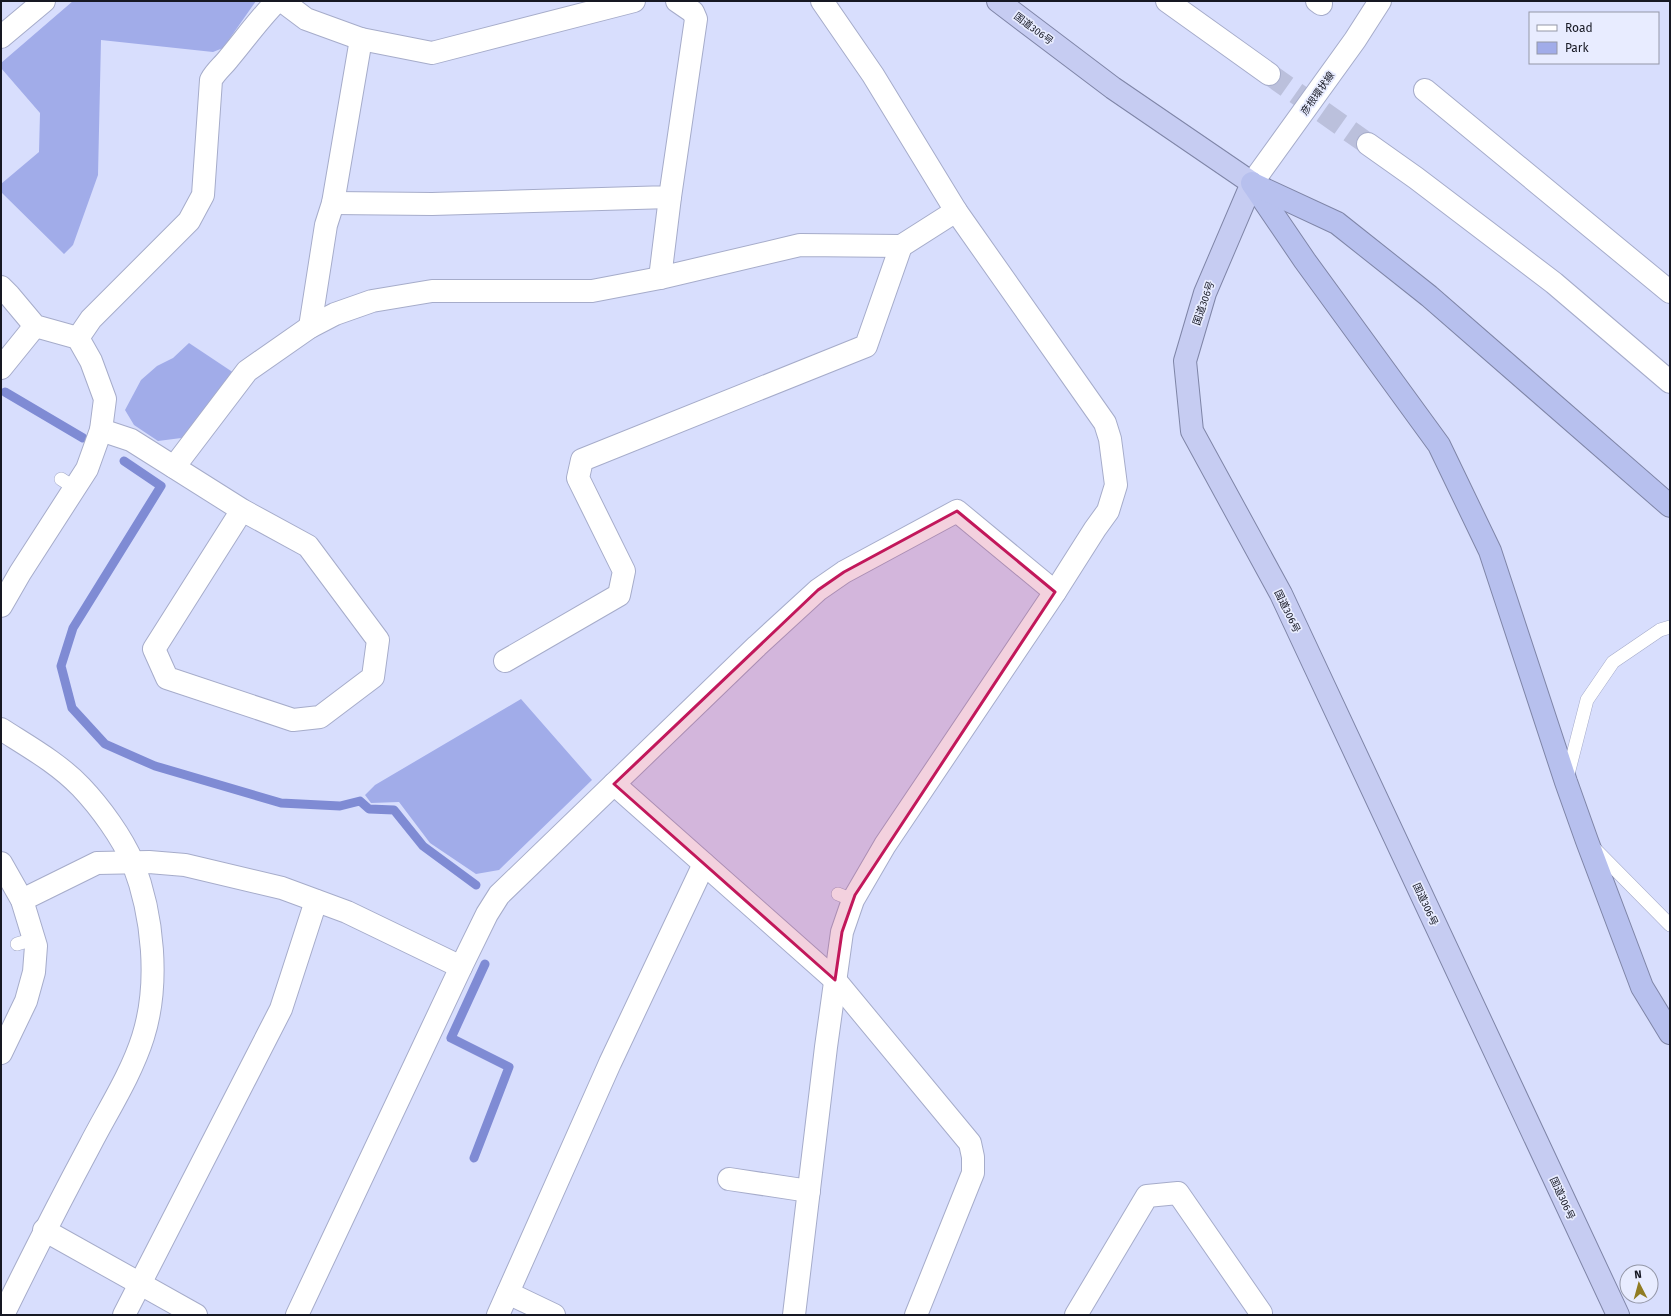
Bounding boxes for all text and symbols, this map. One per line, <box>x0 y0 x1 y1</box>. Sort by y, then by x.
street label: 国道306号 <box>1011 10 1055 47</box>
legend <box>1529 12 1659 64</box>
text: Road <box>1565 21 1593 35</box>
text: Park <box>1565 41 1589 55</box>
street label: 彦根環状線 <box>1299 70 1337 117</box>
street label: 国道306号 <box>1191 280 1217 327</box>
street label: 国道306号 <box>1272 588 1303 635</box>
street label: 国道306号 <box>1410 881 1440 928</box>
street label: 国道306号 <box>1547 1175 1577 1222</box>
north arrow <box>1619 1264 1659 1304</box>
text: N <box>1634 1268 1642 1281</box>

